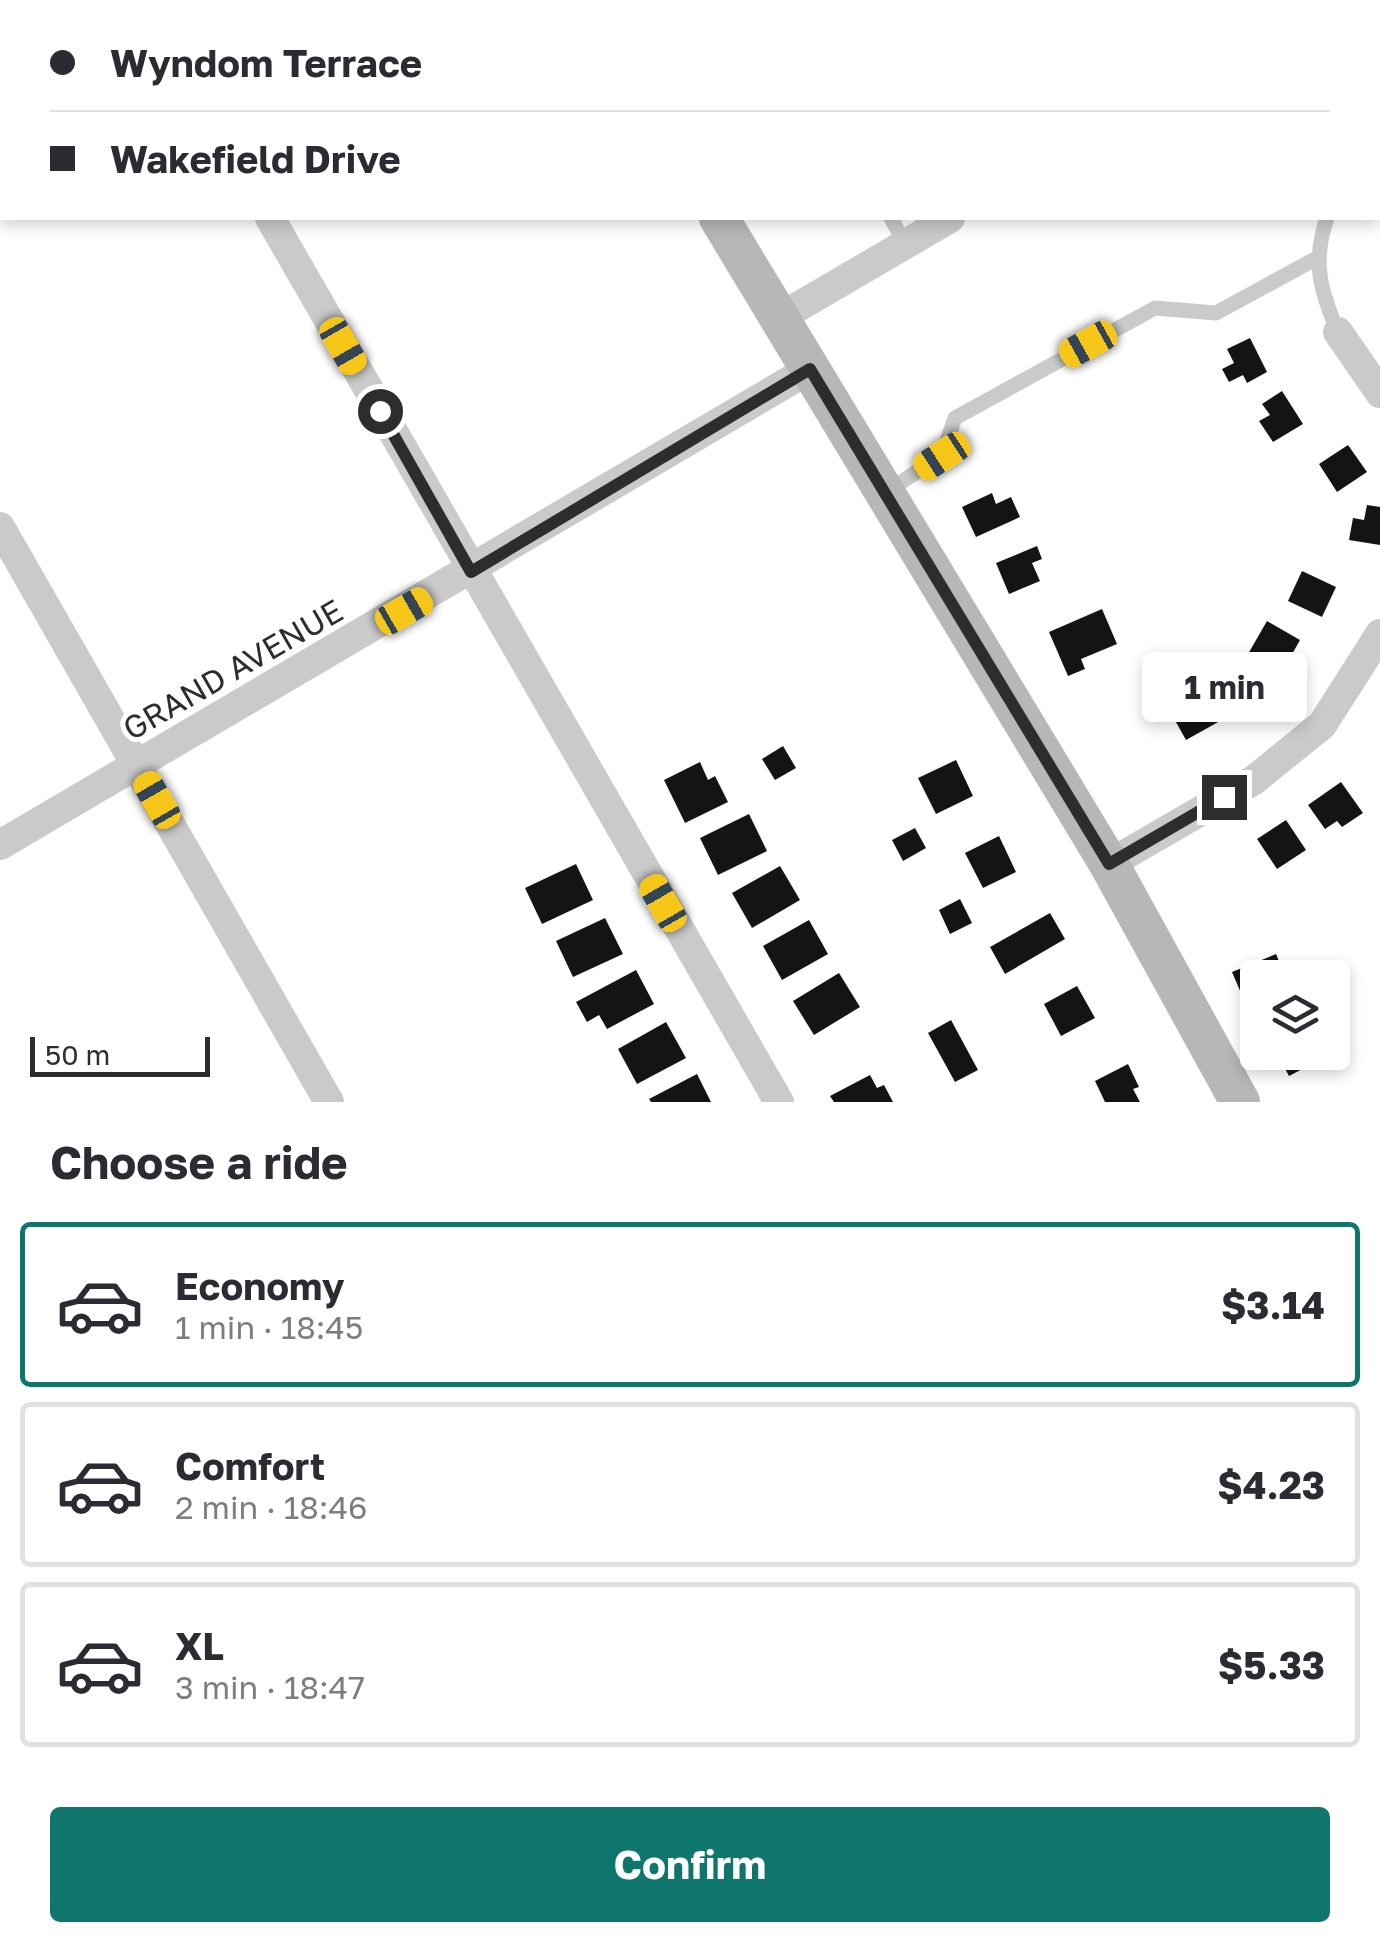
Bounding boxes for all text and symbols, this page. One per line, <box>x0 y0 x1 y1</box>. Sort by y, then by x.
text: Wyndom Terrace <box>110 40 422 85</box>
text: Wakefield Drive <box>110 136 401 181</box>
car <box>315 313 371 379</box>
car <box>1054 316 1122 372</box>
route start <box>358 389 403 434</box>
car <box>909 427 975 485</box>
car <box>371 583 437 639</box>
street label: GRAND AVENUE <box>116 591 349 747</box>
callout: 1 min <box>1142 652 1306 722</box>
text: 1 min <box>1184 668 1265 706</box>
car <box>129 767 185 833</box>
route end <box>1202 775 1247 820</box>
car <box>635 870 691 936</box>
map controls <box>1240 960 1350 1070</box>
button: layers <box>1240 960 1350 1070</box>
scale bar <box>30 1032 210 1076</box>
text: 50 m <box>45 1038 110 1071</box>
text: Choose a ride <box>50 1135 348 1189</box>
icon: car <box>55 1260 145 1350</box>
text: Economy <box>175 1263 344 1308</box>
text: $3.14 <box>1221 1282 1325 1327</box>
text: 1 min · 18:45 <box>175 1308 363 1346</box>
icon: car <box>55 1440 145 1530</box>
text: Comfort <box>175 1443 325 1488</box>
text: $4.23 <box>1217 1462 1325 1507</box>
text: 2 min · 18:46 <box>175 1488 367 1526</box>
icon: car <box>55 1620 145 1710</box>
text: XL <box>175 1623 224 1668</box>
text: $5.33 <box>1218 1642 1325 1687</box>
text: 3 min · 18:47 <box>175 1668 365 1706</box>
button: Confirm <box>50 1807 1330 1922</box>

